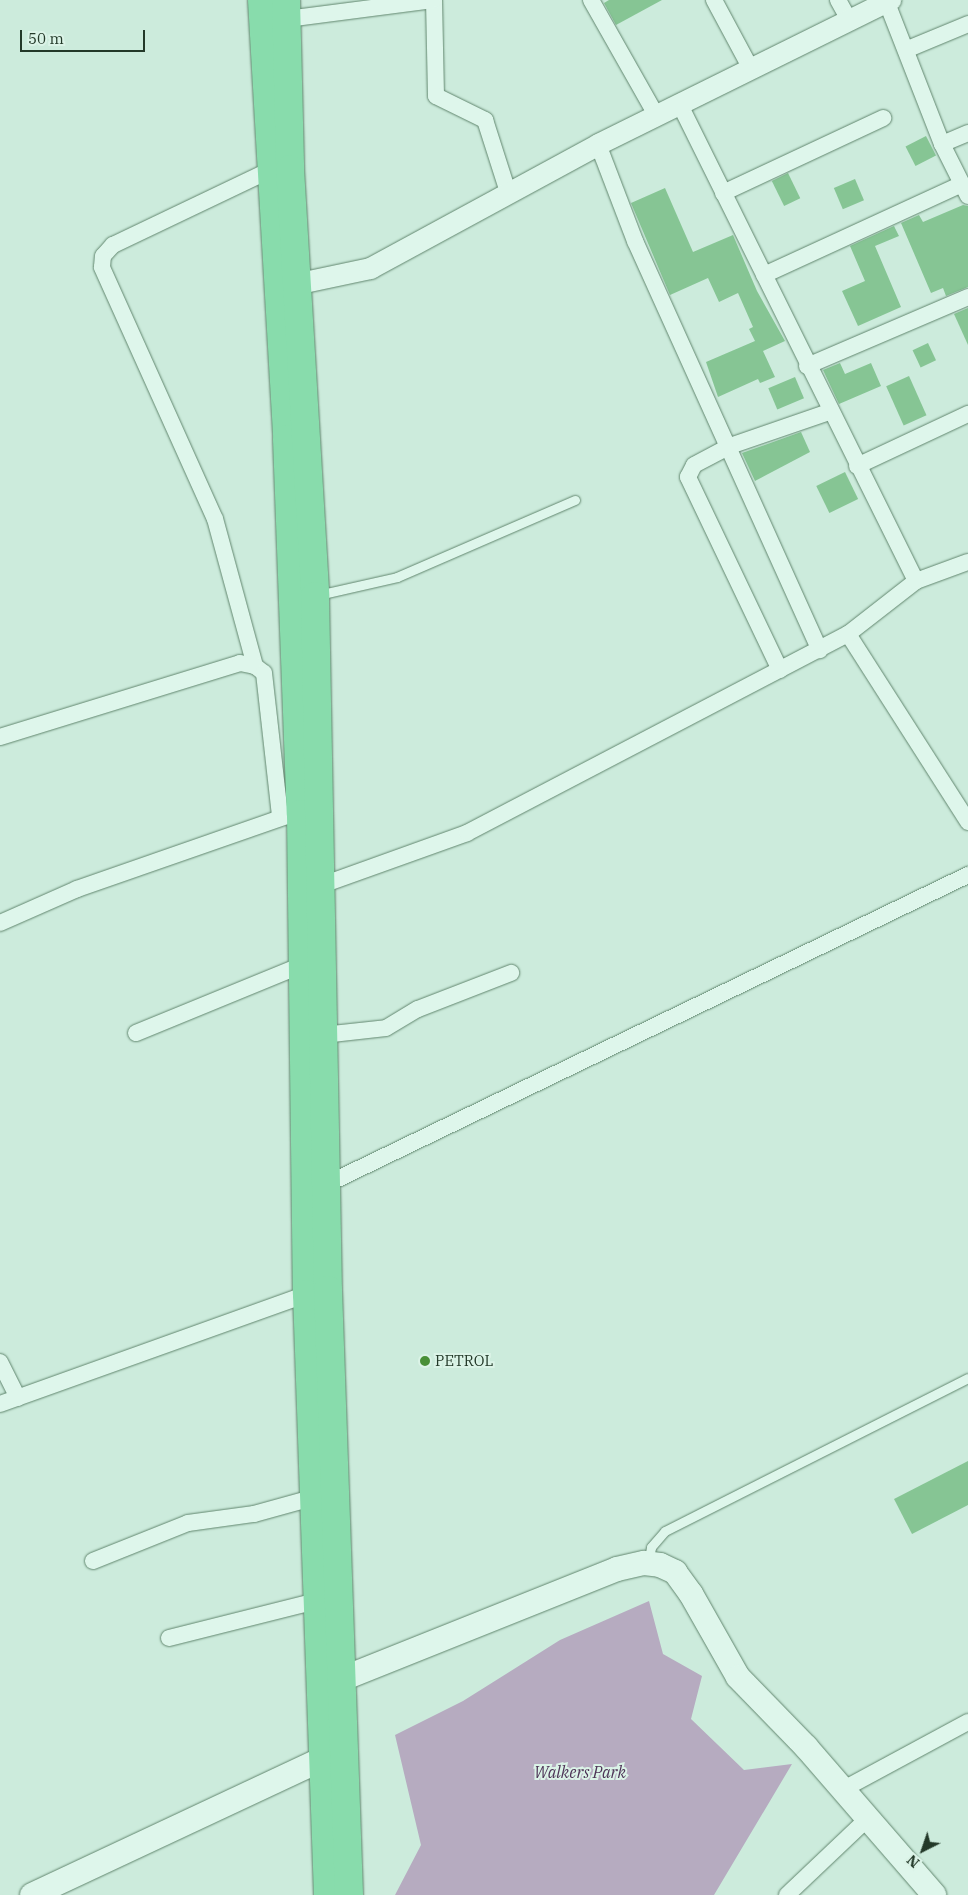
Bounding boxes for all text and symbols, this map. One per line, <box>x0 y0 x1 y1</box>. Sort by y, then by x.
scale bar <box>22 20 148 52</box>
text: 50 m <box>28 29 64 48</box>
place label: PETROL <box>435 1352 493 1370</box>
marker: PETROL <box>419 1355 431 1367</box>
water label: Walkers Park <box>534 1762 626 1782</box>
north arrow <box>898 1825 948 1875</box>
text: N <box>903 1851 923 1872</box>

